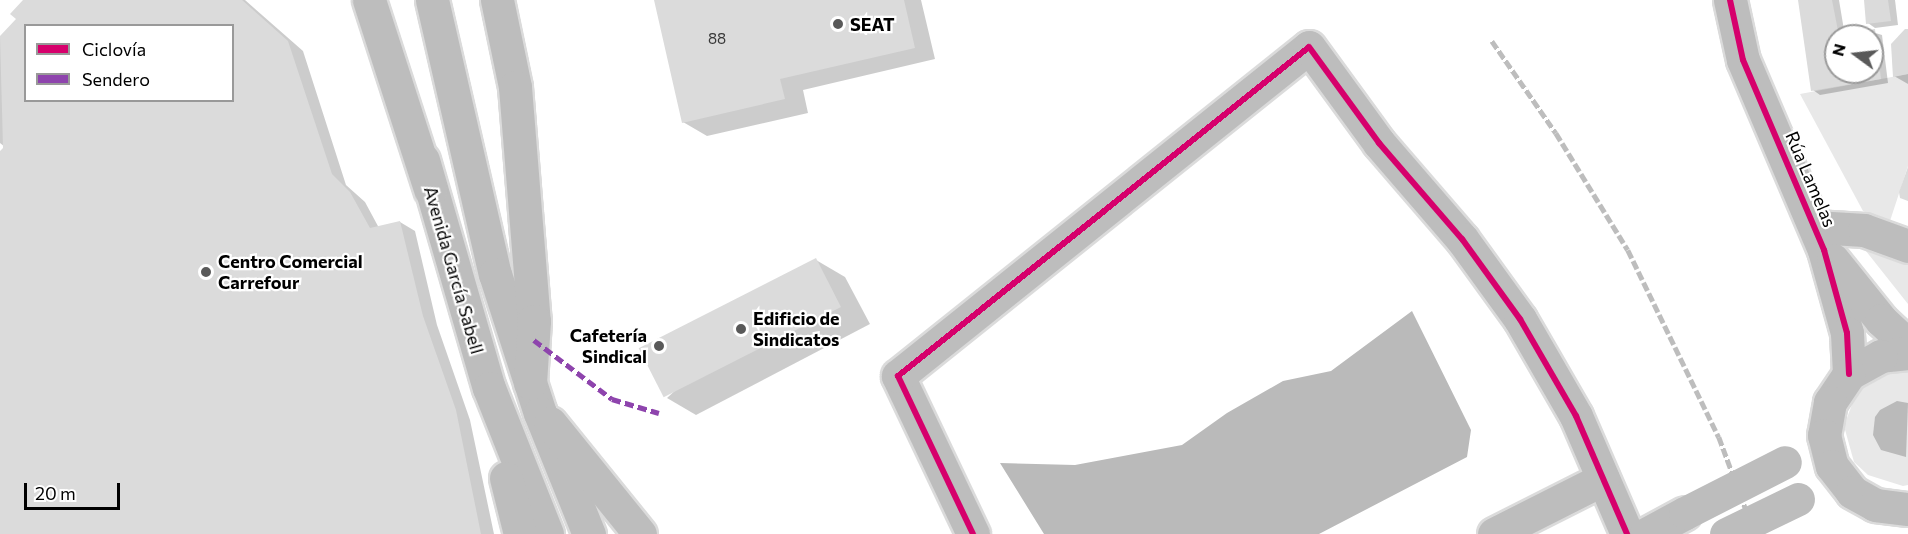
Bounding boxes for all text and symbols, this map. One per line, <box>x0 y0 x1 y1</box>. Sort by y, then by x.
place label: SEAT <box>850 13 895 35</box>
marker: SEAT <box>831 17 845 31</box>
legend <box>24 24 234 102</box>
north arrow <box>1824 24 1884 84</box>
house number: 88 <box>708 30 726 48</box>
text: Ciclovía <box>82 38 146 60</box>
text: N <box>1827 41 1849 58</box>
text: Sendero <box>82 68 150 90</box>
street label: Rúa Lamelas <box>1781 128 1841 230</box>
street label: Avenida García Sabell <box>420 184 488 356</box>
place label: Centro Comercial Carrefour <box>218 251 363 294</box>
marker: Centro Comercial Carrefour <box>199 265 213 279</box>
place label: Edificio de Sindicatos <box>753 308 840 350</box>
marker: Edificio de Sindicatos <box>734 322 748 336</box>
place label: Cafetería Sindical <box>570 325 647 368</box>
marker: Cafetería Sindical <box>652 339 666 353</box>
scale bar <box>27 471 123 509</box>
text: 20 m <box>35 482 76 504</box>

